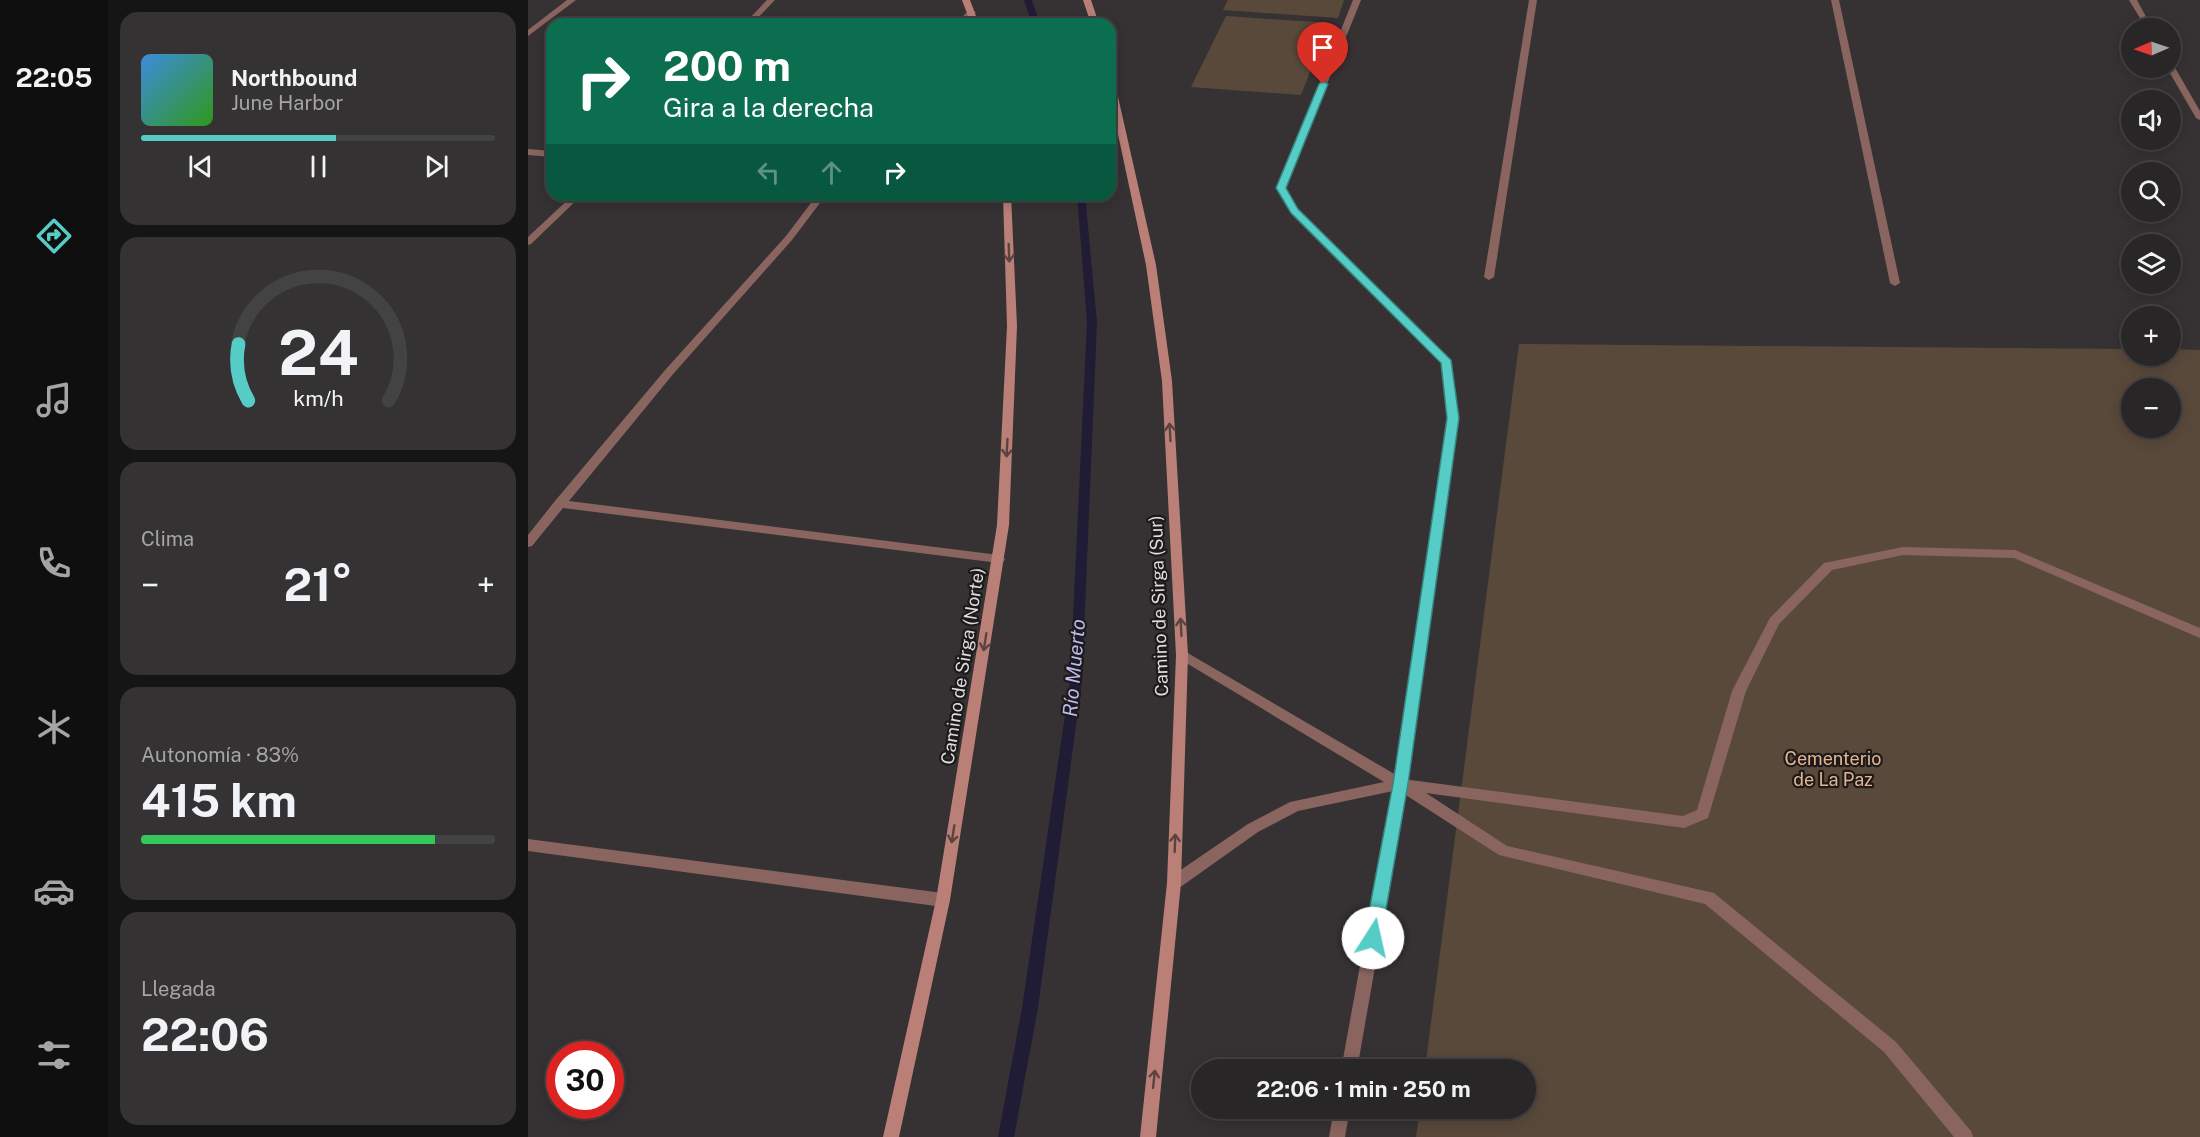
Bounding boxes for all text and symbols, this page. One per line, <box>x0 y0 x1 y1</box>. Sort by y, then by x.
north arrow <box>2121 18 2181 78</box>
map controls <box>2121 18 2181 438</box>
pin <box>1297 22 1348 84</box>
icon: arrive <box>1306 31 1339 64</box>
text: 200 m <box>663 41 791 90</box>
icon: right <box>564 42 642 120</box>
text: 22:05 <box>15 61 93 93</box>
text: Northbound <box>231 65 357 91</box>
button: sound <box>2121 90 2181 150</box>
text: June Harbor <box>231 91 343 115</box>
text: Gira a la derecha <box>663 91 874 123</box>
icon: previous <box>184 150 217 183</box>
icon: pause <box>302 150 335 183</box>
icon: next <box>420 150 453 183</box>
icon: left <box>752 156 785 189</box>
icon: ahead <box>815 156 848 189</box>
icon: right <box>878 156 911 189</box>
button: search <box>2121 162 2181 222</box>
icon: directions <box>33 215 75 257</box>
button: layers <box>2121 234 2181 294</box>
one-way arrow <box>1004 243 1015 263</box>
button: + <box>2121 306 2181 366</box>
text: 24 <box>278 316 358 389</box>
button: − <box>2121 378 2181 438</box>
icon: music <box>33 379 75 421</box>
text: km/h <box>293 386 343 411</box>
one-way arrow <box>1165 423 1176 443</box>
one-way arrow <box>1001 438 1012 458</box>
street label: Camino de Sirga (Sur) <box>1145 515 1172 697</box>
text: Clima <box>141 527 194 551</box>
icon: phone <box>33 542 75 584</box>
text: 21° <box>283 558 353 611</box>
text: − <box>141 566 159 604</box>
text: + <box>477 566 495 604</box>
street label: Camino de Sirga (Norte) <box>937 566 988 766</box>
water label: Río Muerto <box>1058 618 1090 718</box>
one-way arrow <box>1175 618 1186 637</box>
one-way arrow <box>979 631 990 651</box>
icon: climate <box>33 706 75 748</box>
text: Autonomía · 83% <box>141 743 299 767</box>
park label: Cementerio de La Paz <box>1785 748 1881 790</box>
text: 415 km <box>141 774 297 827</box>
one-way arrow <box>948 824 959 844</box>
one-way arrow <box>1170 833 1181 853</box>
icon: car <box>33 870 75 912</box>
position arrow <box>1341 906 1405 970</box>
text: Llegada <box>141 977 216 1001</box>
text: 22:06 <box>141 1008 269 1061</box>
icon: filters <box>33 1034 75 1076</box>
speed limit sign: 30 <box>546 1041 624 1119</box>
one-way arrow <box>1149 1069 1160 1089</box>
text: 22:06 · 1 min · 250 m <box>1256 1076 1471 1102</box>

